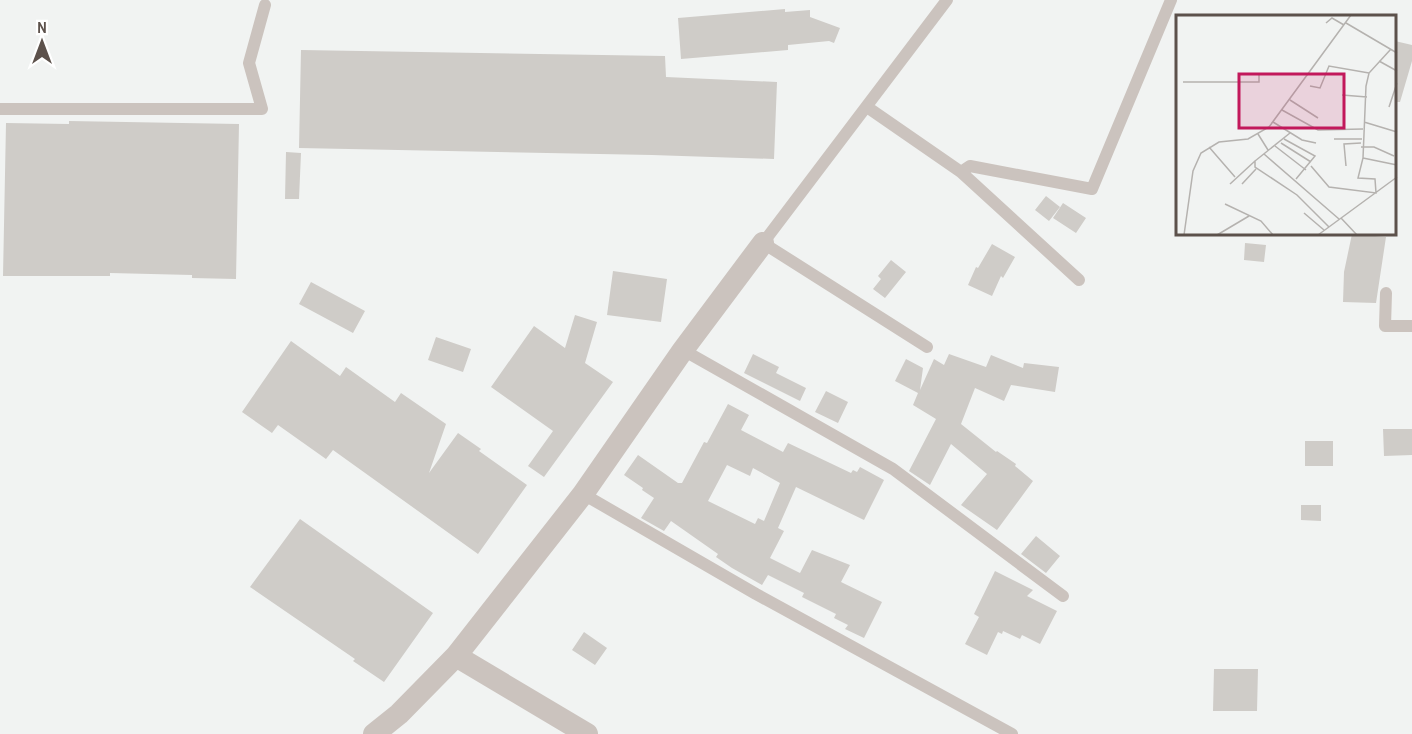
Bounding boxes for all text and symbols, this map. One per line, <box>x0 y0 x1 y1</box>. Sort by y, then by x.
north arrow <box>12 12 72 72</box>
inset map <box>1176 15 1397 236</box>
text: N <box>37 16 47 38</box>

